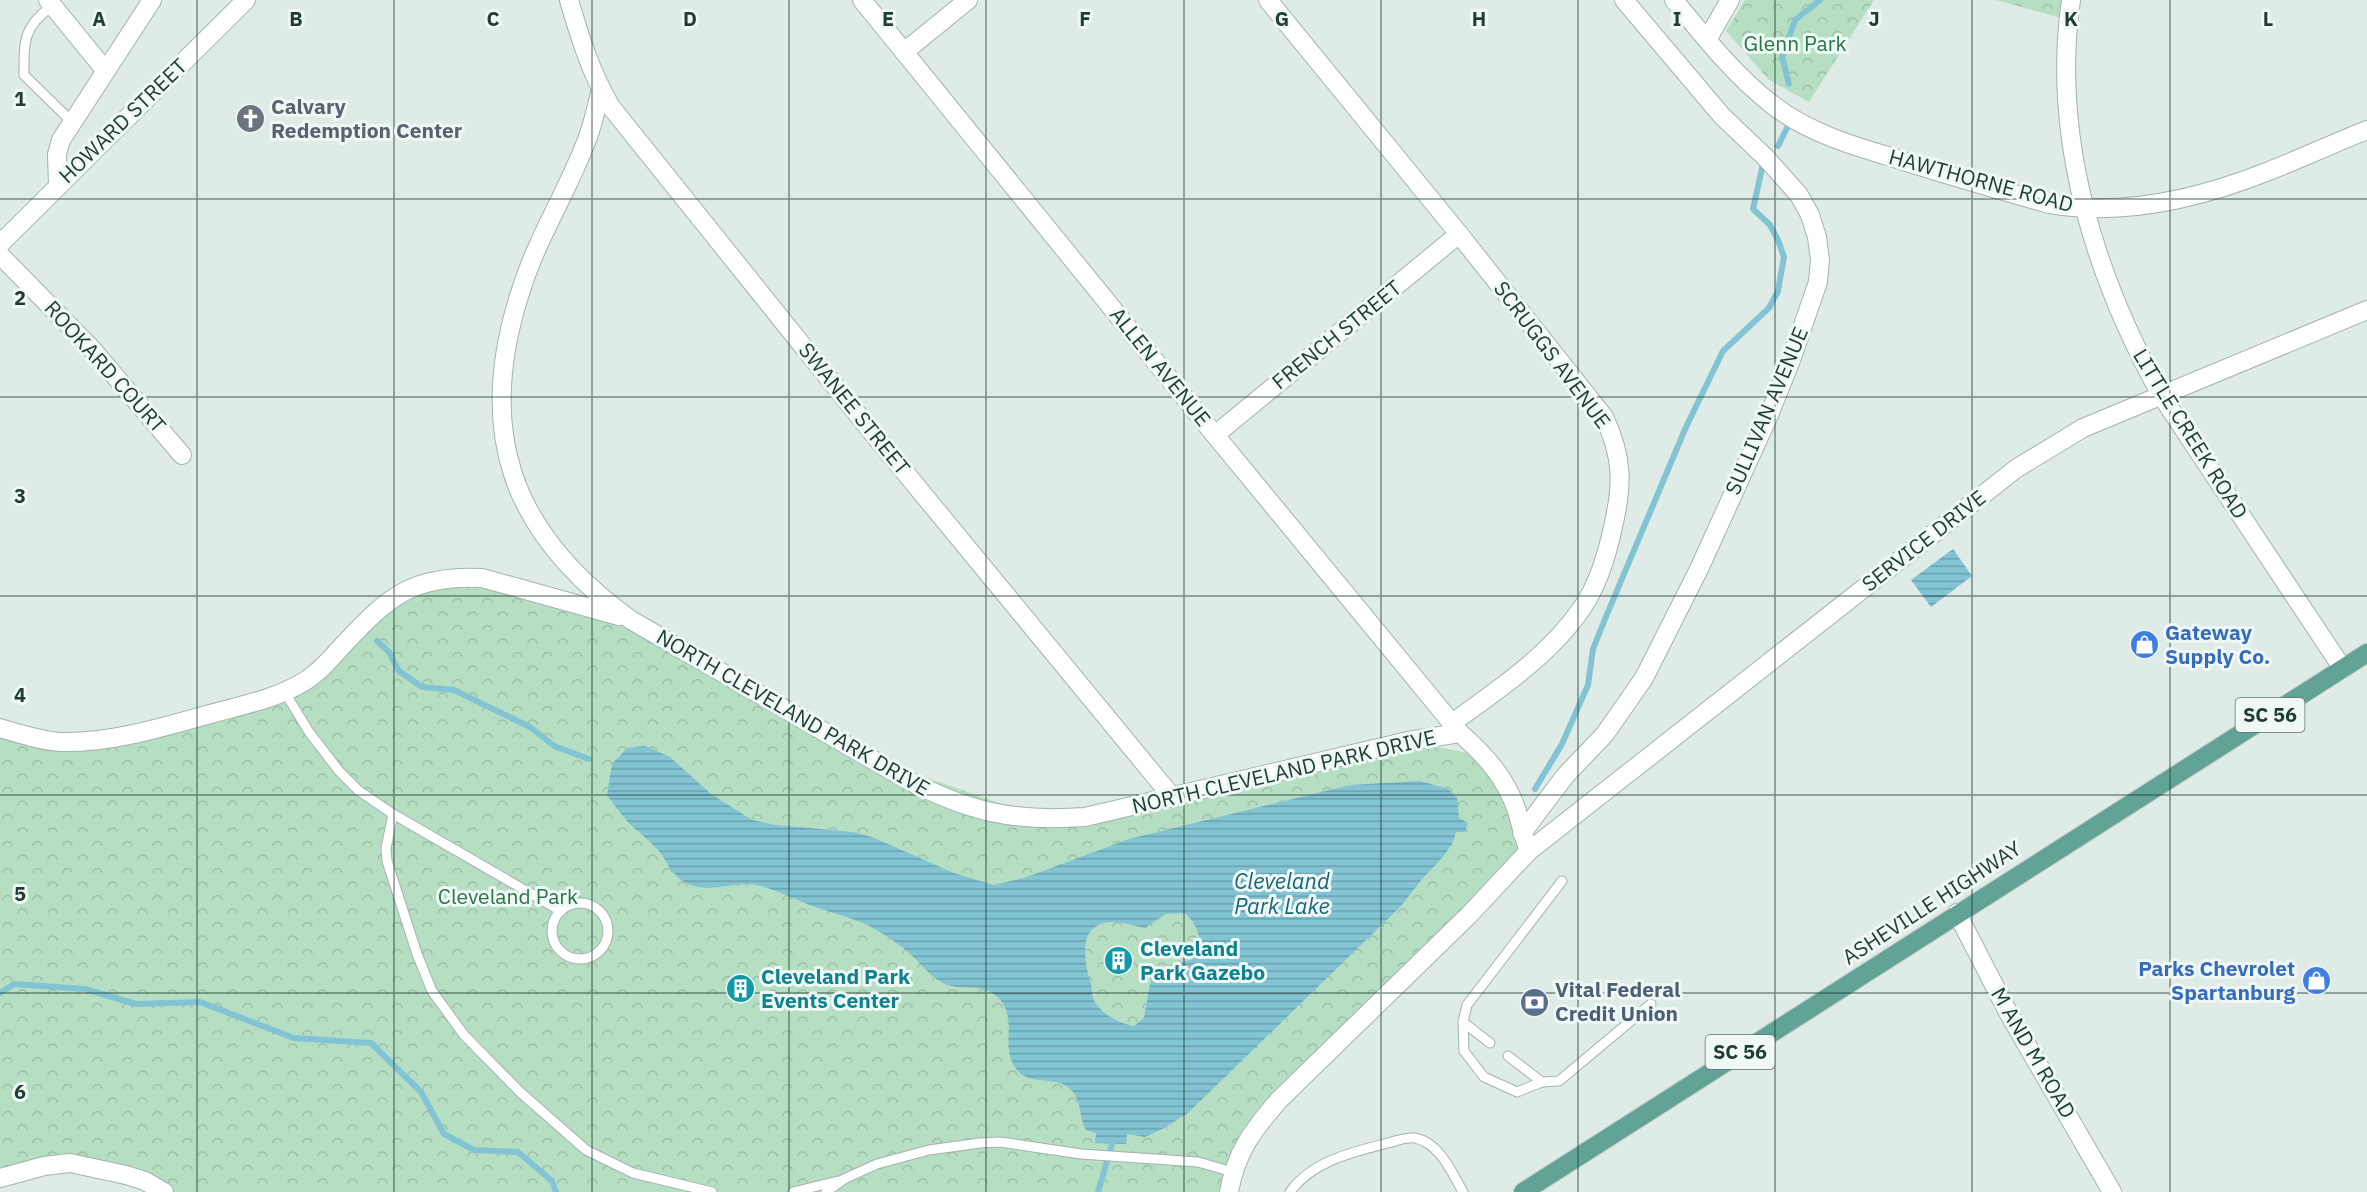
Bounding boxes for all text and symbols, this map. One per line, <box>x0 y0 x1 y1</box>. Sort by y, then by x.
text: A <box>92 5 106 32</box>
text: B <box>289 5 303 32</box>
text: C <box>486 5 500 32</box>
text: D <box>683 5 697 32</box>
text: E <box>882 5 894 32</box>
text: F <box>1079 5 1091 32</box>
text: G <box>1275 5 1289 32</box>
text: H <box>1472 5 1486 32</box>
text: I <box>1673 5 1681 32</box>
text: J <box>1868 5 1880 32</box>
text: K <box>2064 5 2078 32</box>
text: L <box>2263 5 2273 32</box>
park label: Glenn Park <box>1743 29 1847 57</box>
street label: HOWARD STREET <box>52 52 193 189</box>
text: 1 <box>14 85 26 112</box>
place label: Calvary Redemption Center <box>271 92 463 144</box>
church icon: Calvary Redemption Center <box>234 103 266 135</box>
street label: HAWTHORNE ROAD <box>1886 142 2077 218</box>
street label: FRENCH STREET <box>1266 273 1407 395</box>
street label: SCRUGGS AVENUE <box>1488 275 1618 434</box>
text: 2 <box>14 284 26 311</box>
street label: ROOKARD COURT <box>39 294 173 439</box>
street label: ALLEN AVENUE <box>1104 301 1217 432</box>
street label: SULLIVAN AVENUE <box>1718 322 1814 499</box>
street label: SWANEE STREET <box>793 336 917 480</box>
street label: LITTLE CREEK ROAD <box>2127 343 2255 524</box>
text: 3 <box>14 482 26 509</box>
street label: SERVICE DRIVE <box>1856 483 1991 597</box>
place label: Gateway Supply Co. <box>2165 618 2270 670</box>
street label: NORTH CLEVELAND PARK DRIVE <box>652 622 935 802</box>
shop icon: Gateway Supply Co. <box>2128 629 2160 661</box>
text: 4 <box>14 681 26 708</box>
road number: SC 56 <box>2236 698 2304 732</box>
street label: NORTH CLEVELAND PARK DRIVE <box>1129 722 1439 820</box>
street label: ASHEVILLE HIGHWAY <box>1837 833 2027 971</box>
water label: Cleveland Park Lake <box>1234 866 1330 920</box>
text: 5 <box>14 880 26 907</box>
park label: Cleveland Park <box>438 882 578 910</box>
place label: Cleveland Park Gazebo <box>1140 934 1265 986</box>
building icon: Cleveland Park Gazebo <box>1103 945 1135 977</box>
place label: Parks Chevrolet Spartanburg <box>2138 954 2295 1006</box>
place label: Cleveland Park Events Center <box>761 962 911 1014</box>
shop icon: Parks Chevrolet Spartanburg <box>2300 965 2332 997</box>
building icon: Cleveland Park Events Center <box>724 973 756 1005</box>
place label: Vital Federal Credit Union <box>1555 975 1680 1027</box>
street label: M AND M ROAD <box>1985 982 2083 1123</box>
bank icon: Vital Federal Credit Union <box>1518 986 1550 1018</box>
road number: SC 56 <box>1706 1035 1774 1069</box>
text: 6 <box>14 1078 26 1105</box>

